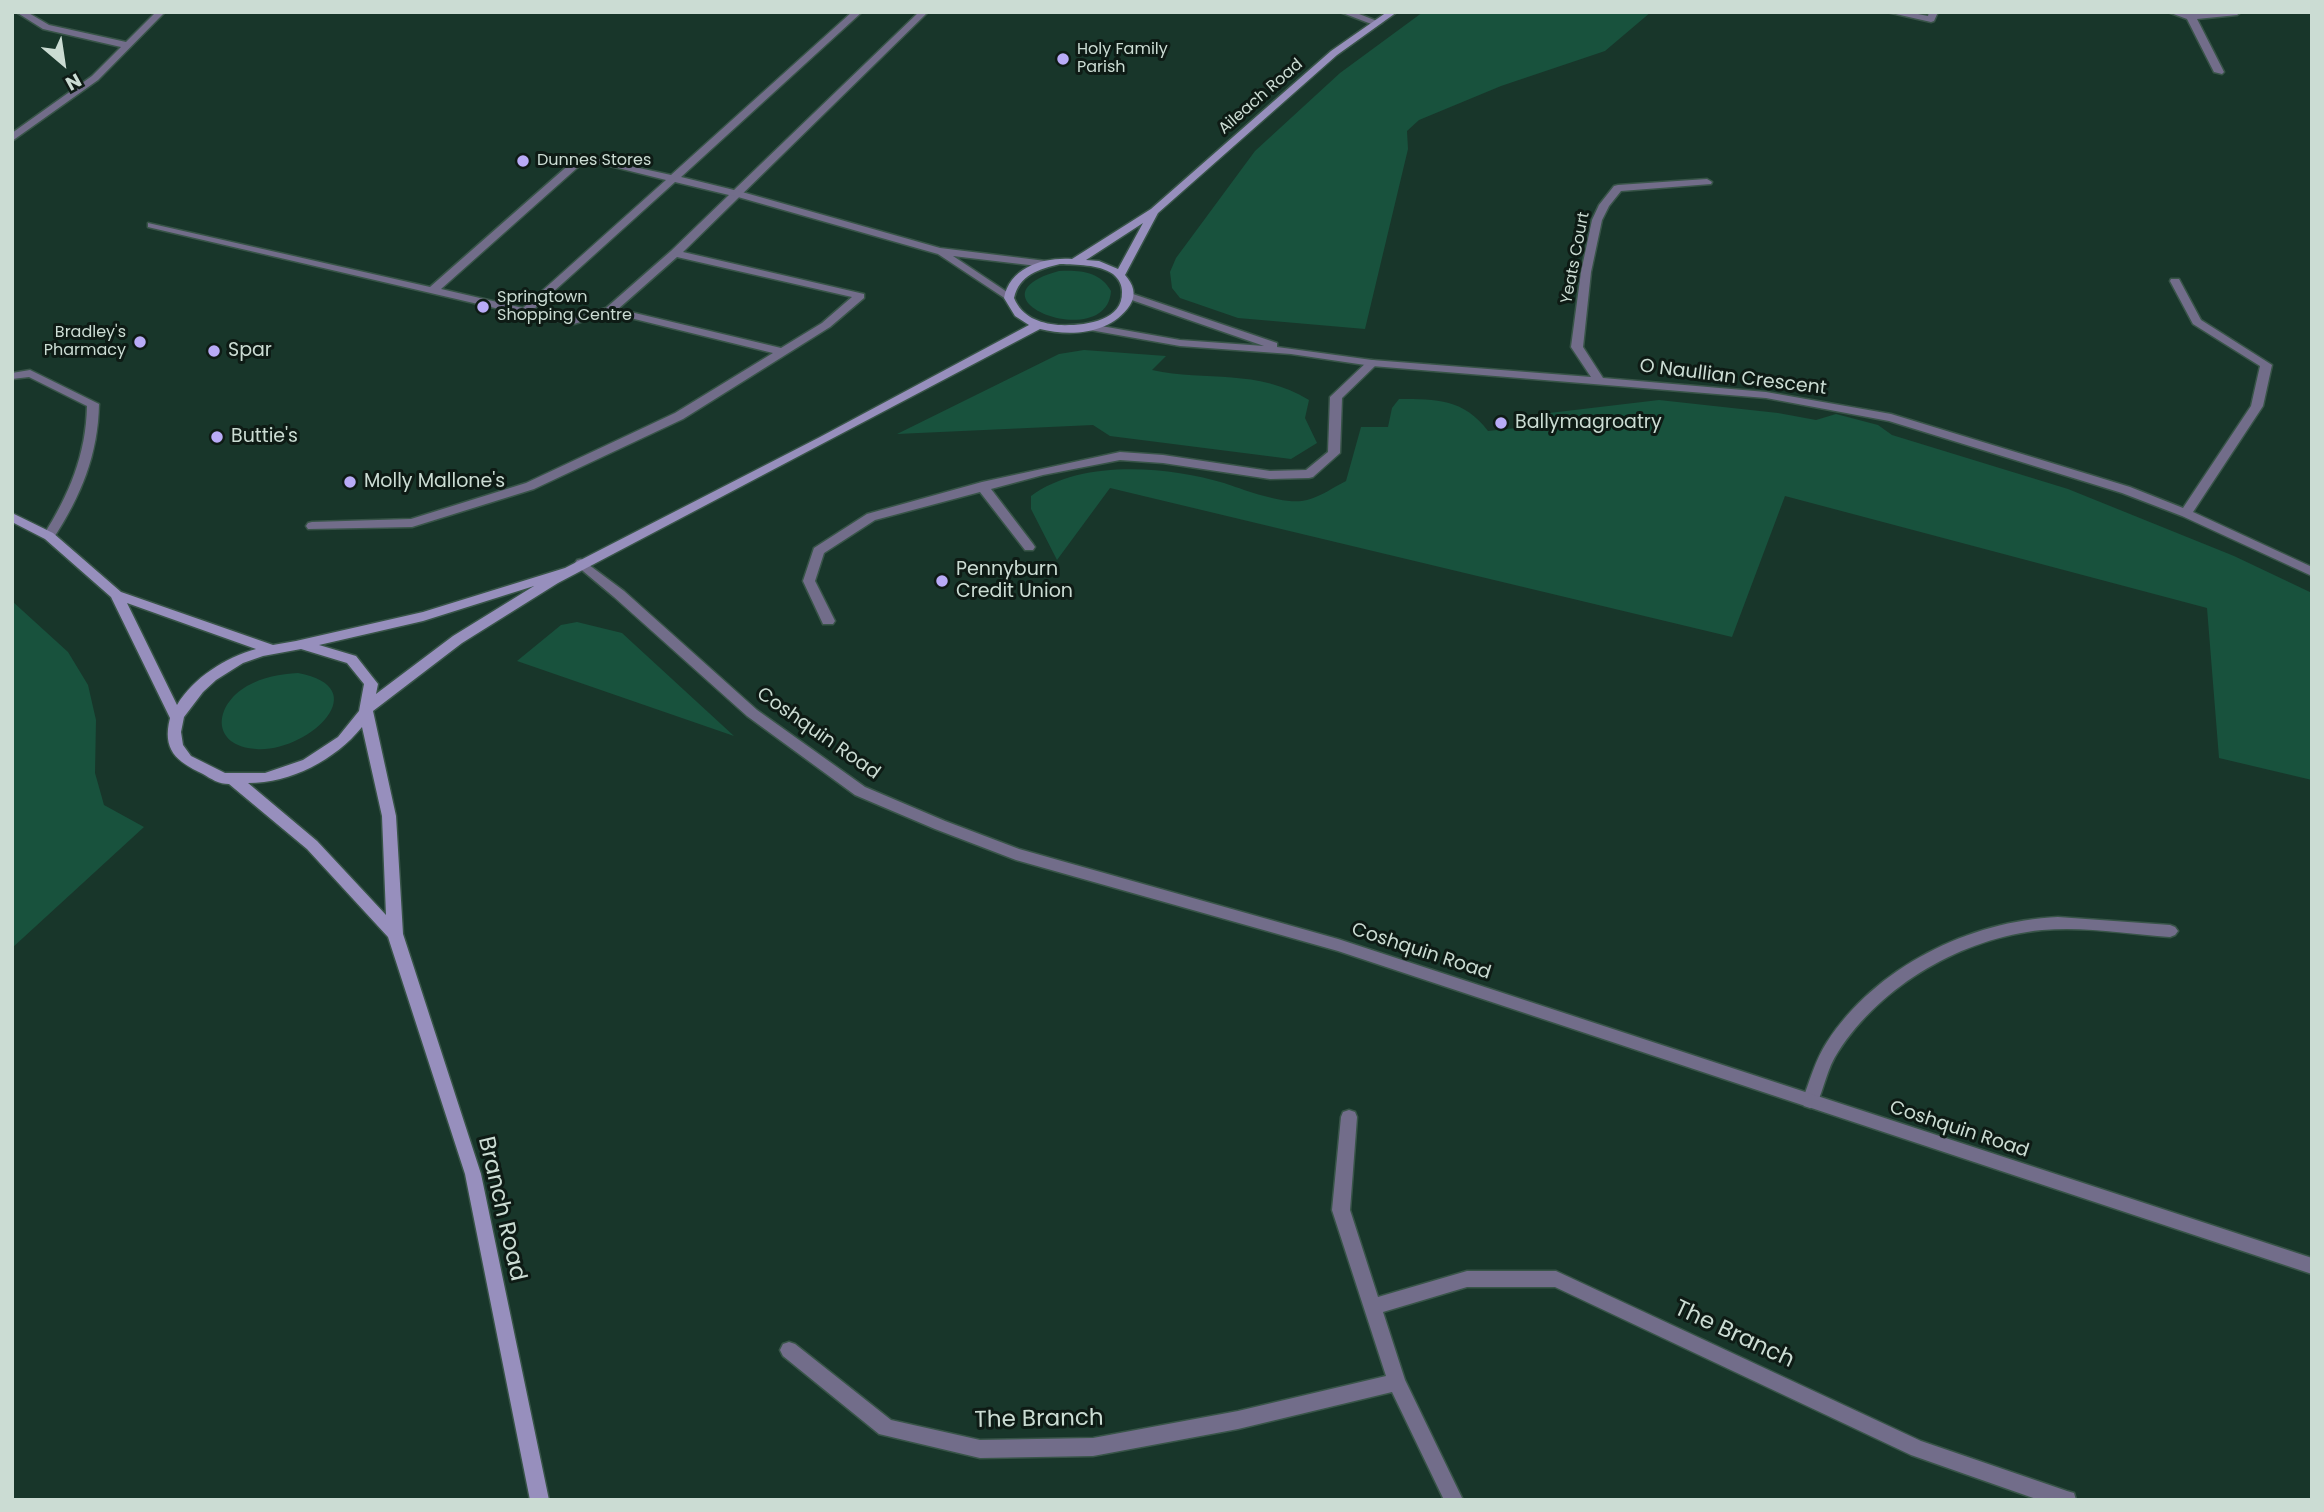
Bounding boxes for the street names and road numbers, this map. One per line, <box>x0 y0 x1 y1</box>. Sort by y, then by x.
street label: Aileach Road <box>1215 55 1307 139</box>
street label: Yeats Court <box>1558 210 1594 306</box>
street label: O Naullian Crescent <box>1638 355 1828 401</box>
street label: Coshquin Road <box>752 683 884 785</box>
street label: Coshquin Road <box>1348 919 1494 985</box>
street label: Coshquin Road <box>1886 1097 2032 1163</box>
street label: Branch Road <box>471 1134 531 1284</box>
street label: The Branch <box>1670 1295 1798 1375</box>
street label: The Branch <box>974 1405 1104 1435</box>

